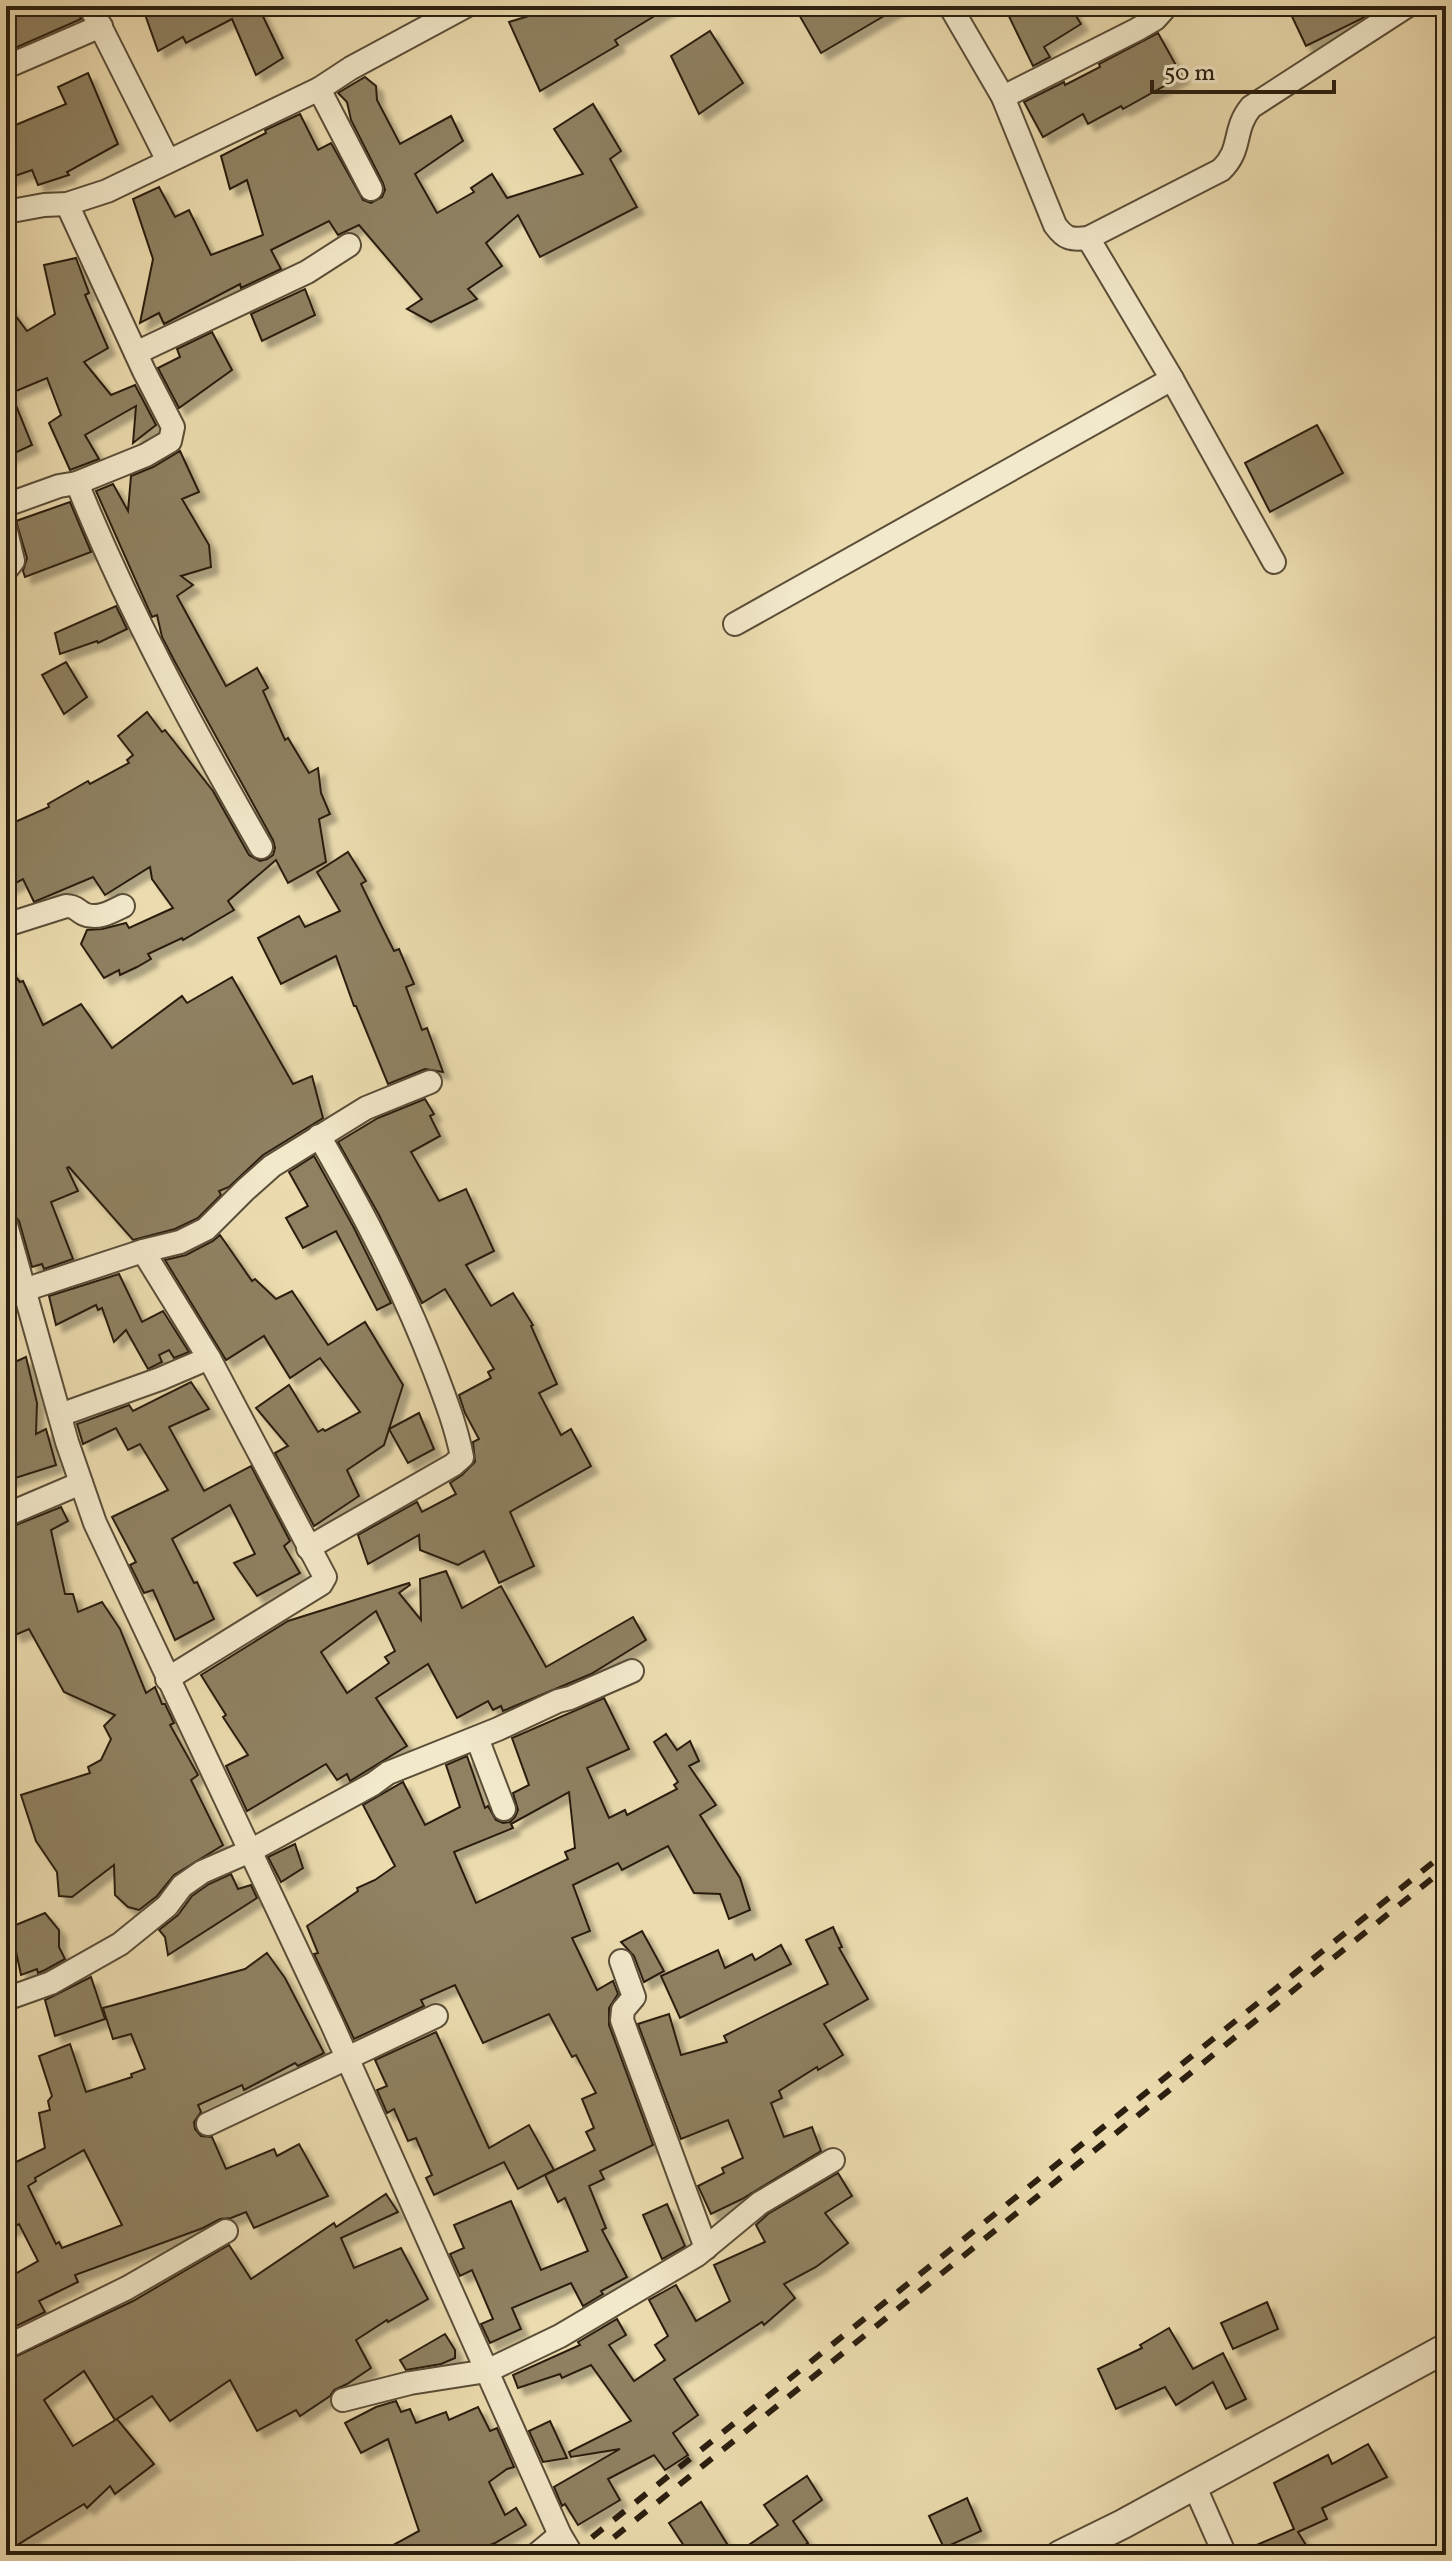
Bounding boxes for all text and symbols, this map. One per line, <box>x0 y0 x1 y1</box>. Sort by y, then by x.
scale bar <box>1152 44 1334 94</box>
text: 50 m <box>1164 57 1216 91</box>

